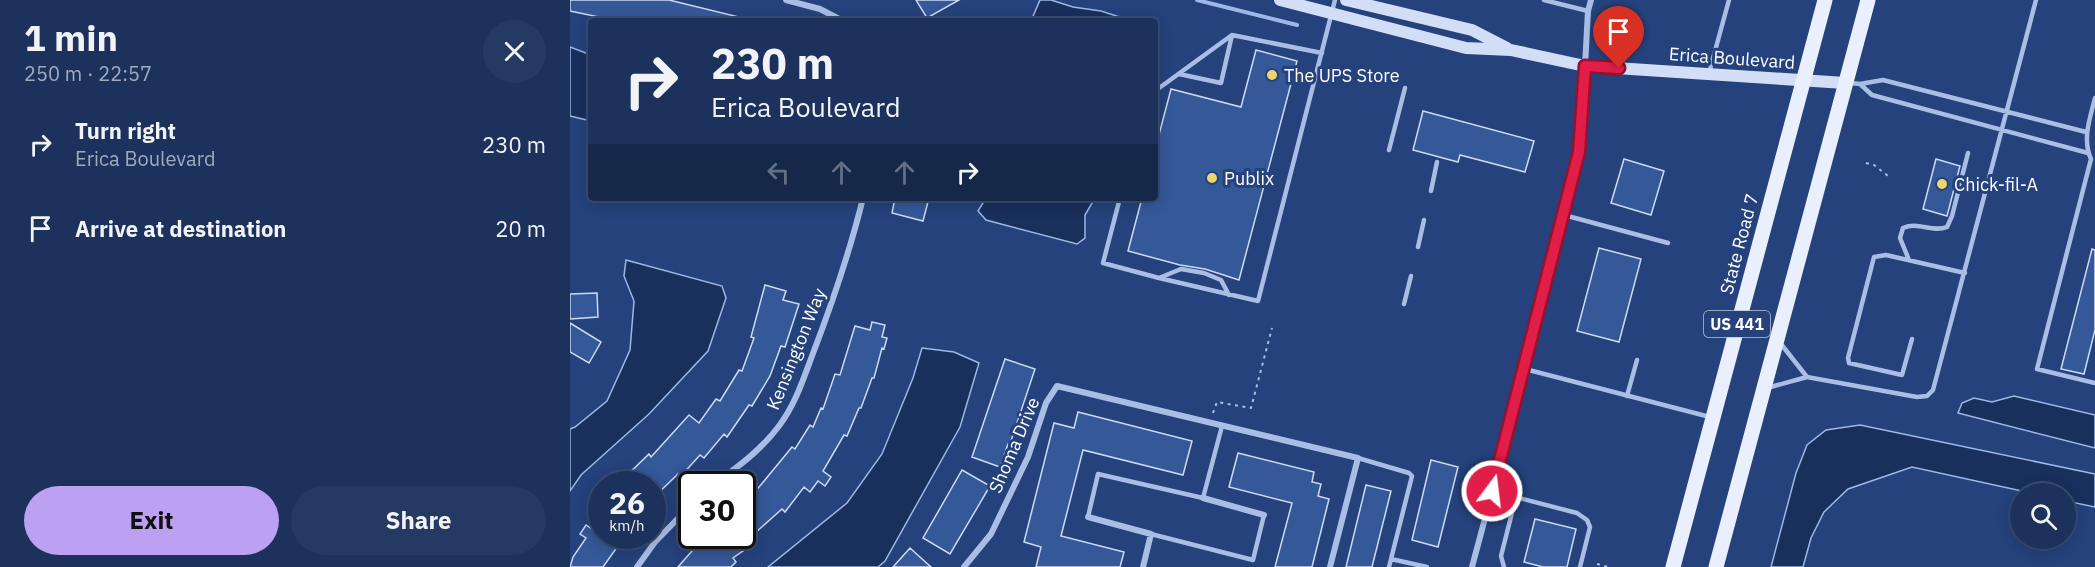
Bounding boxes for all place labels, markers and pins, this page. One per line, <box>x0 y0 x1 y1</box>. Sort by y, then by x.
pin <box>1593 6 1644 68</box>
place label: The UPS Store <box>1284 64 1400 87</box>
marker: The UPS Store <box>1265 68 1279 82</box>
place label: Publix <box>1224 167 1274 190</box>
marker: Publix <box>1205 171 1219 185</box>
place label: Chick-fil-A <box>1954 173 2039 196</box>
marker: Chick-fil-A <box>1935 177 1949 191</box>

